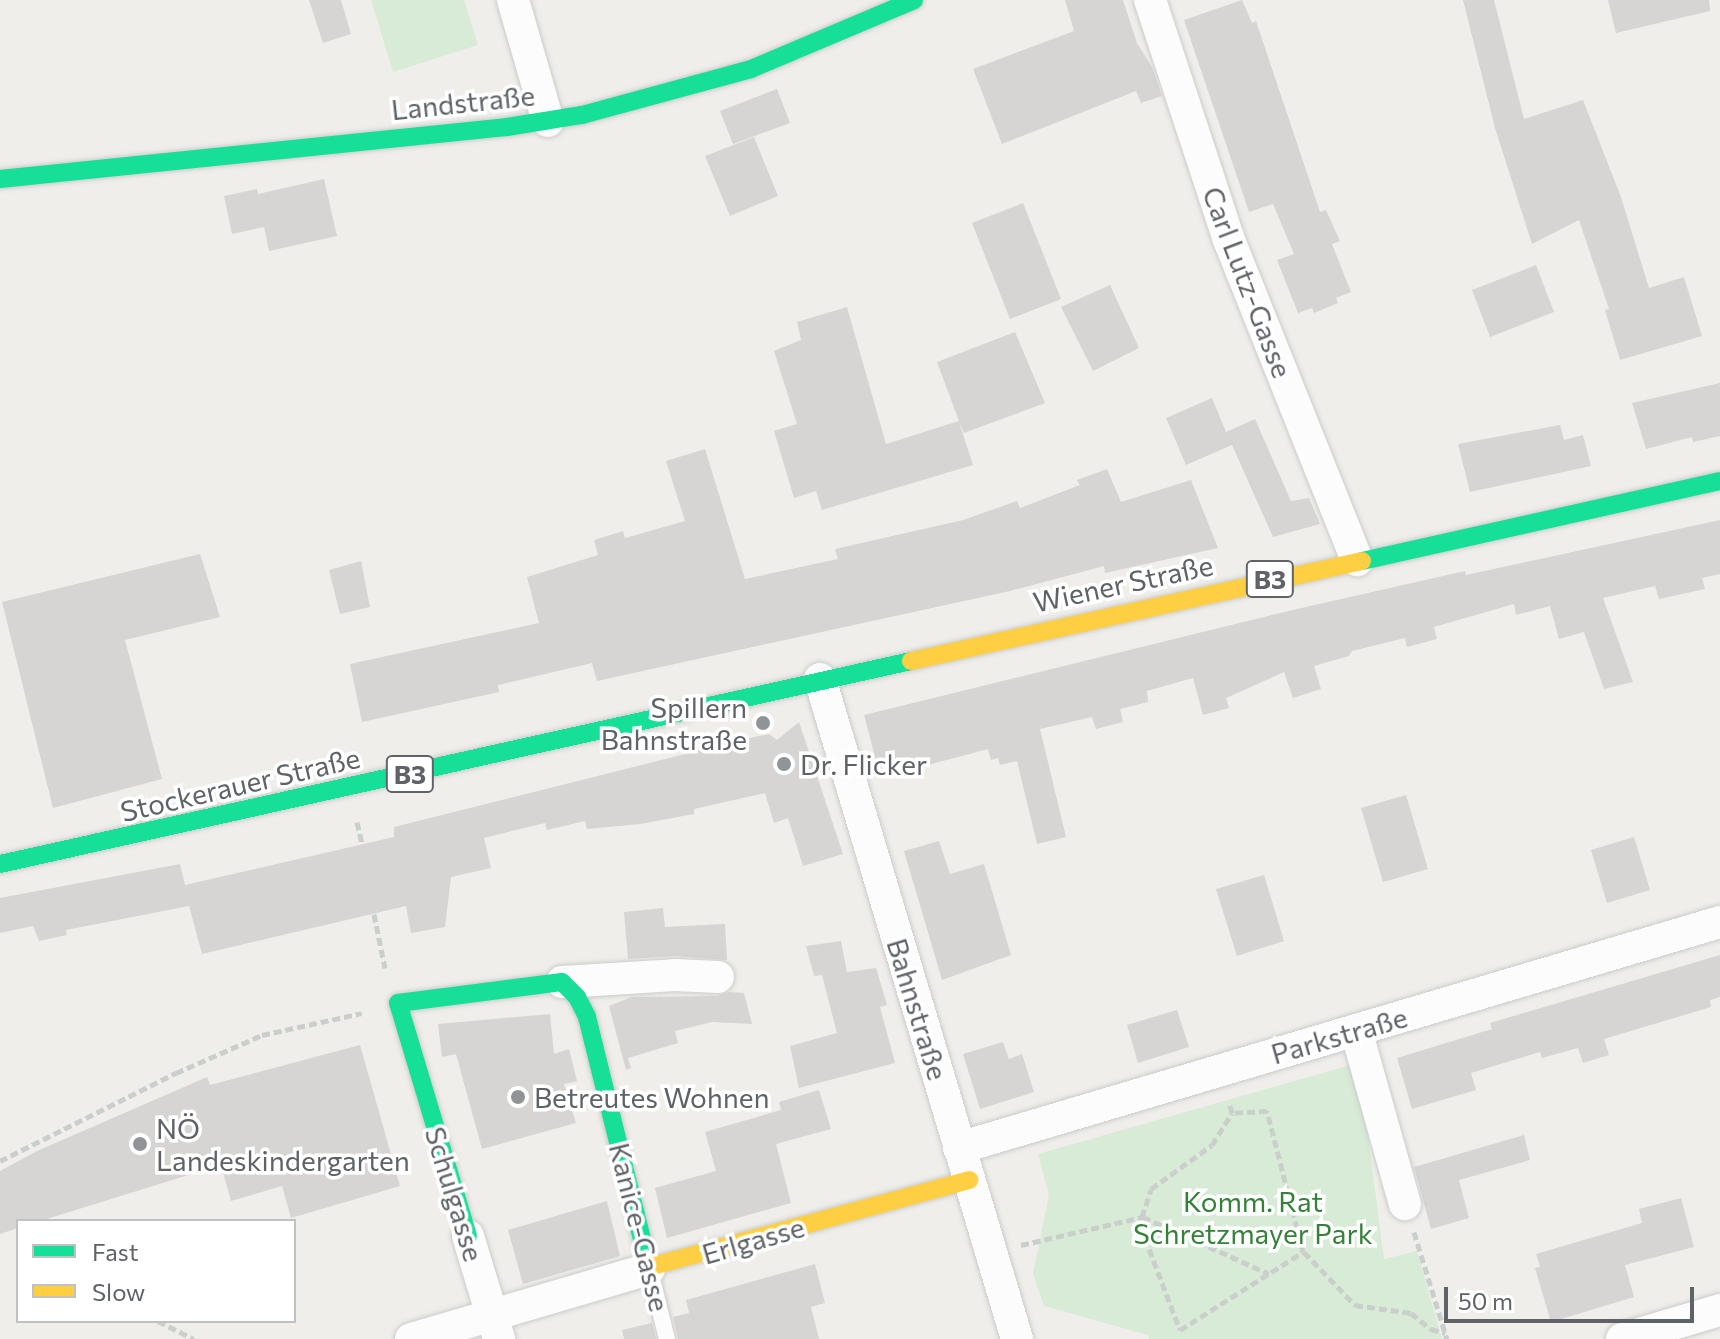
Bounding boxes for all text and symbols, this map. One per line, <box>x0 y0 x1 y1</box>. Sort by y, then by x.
street label: Landstraße <box>389 78 537 126</box>
street label: Carl Lutz-Gasse <box>1196 182 1300 382</box>
street label: Wiener Straße <box>1030 548 1216 618</box>
road number: B3 <box>1244 557 1296 601</box>
place label: Spillern Bahnstraße <box>601 690 747 756</box>
marker: Spillern Bahnstraße <box>754 714 772 732</box>
street label: Stockerauer Straße <box>117 740 363 828</box>
place label: Dr. Flicker <box>800 747 927 781</box>
road number: B3 <box>384 752 436 796</box>
marker: Dr. Flicker <box>775 755 793 773</box>
street label: Bahnstraße <box>881 934 955 1084</box>
street label: Parkstraße <box>1267 1000 1411 1070</box>
place label: Betreutes Wohnen <box>534 1080 770 1114</box>
marker: Betreutes Wohnen <box>509 1088 527 1106</box>
place label: NÖ Landeskindergarten <box>156 1111 410 1177</box>
street label: Schulgasse <box>419 1123 491 1265</box>
marker: NÖ Landeskindergarten <box>131 1135 149 1153</box>
street label: Kanice-Gasse <box>603 1139 677 1315</box>
park label: Komm. Rat Schretzmayer Park <box>1133 1184 1373 1250</box>
street label: Erlgasse <box>698 1209 808 1271</box>
legend <box>16 1219 296 1323</box>
text: Fast <box>92 1237 139 1266</box>
scale bar <box>1448 1271 1698 1321</box>
text: Slow <box>92 1277 145 1306</box>
text: 50 m <box>1458 1286 1513 1315</box>

